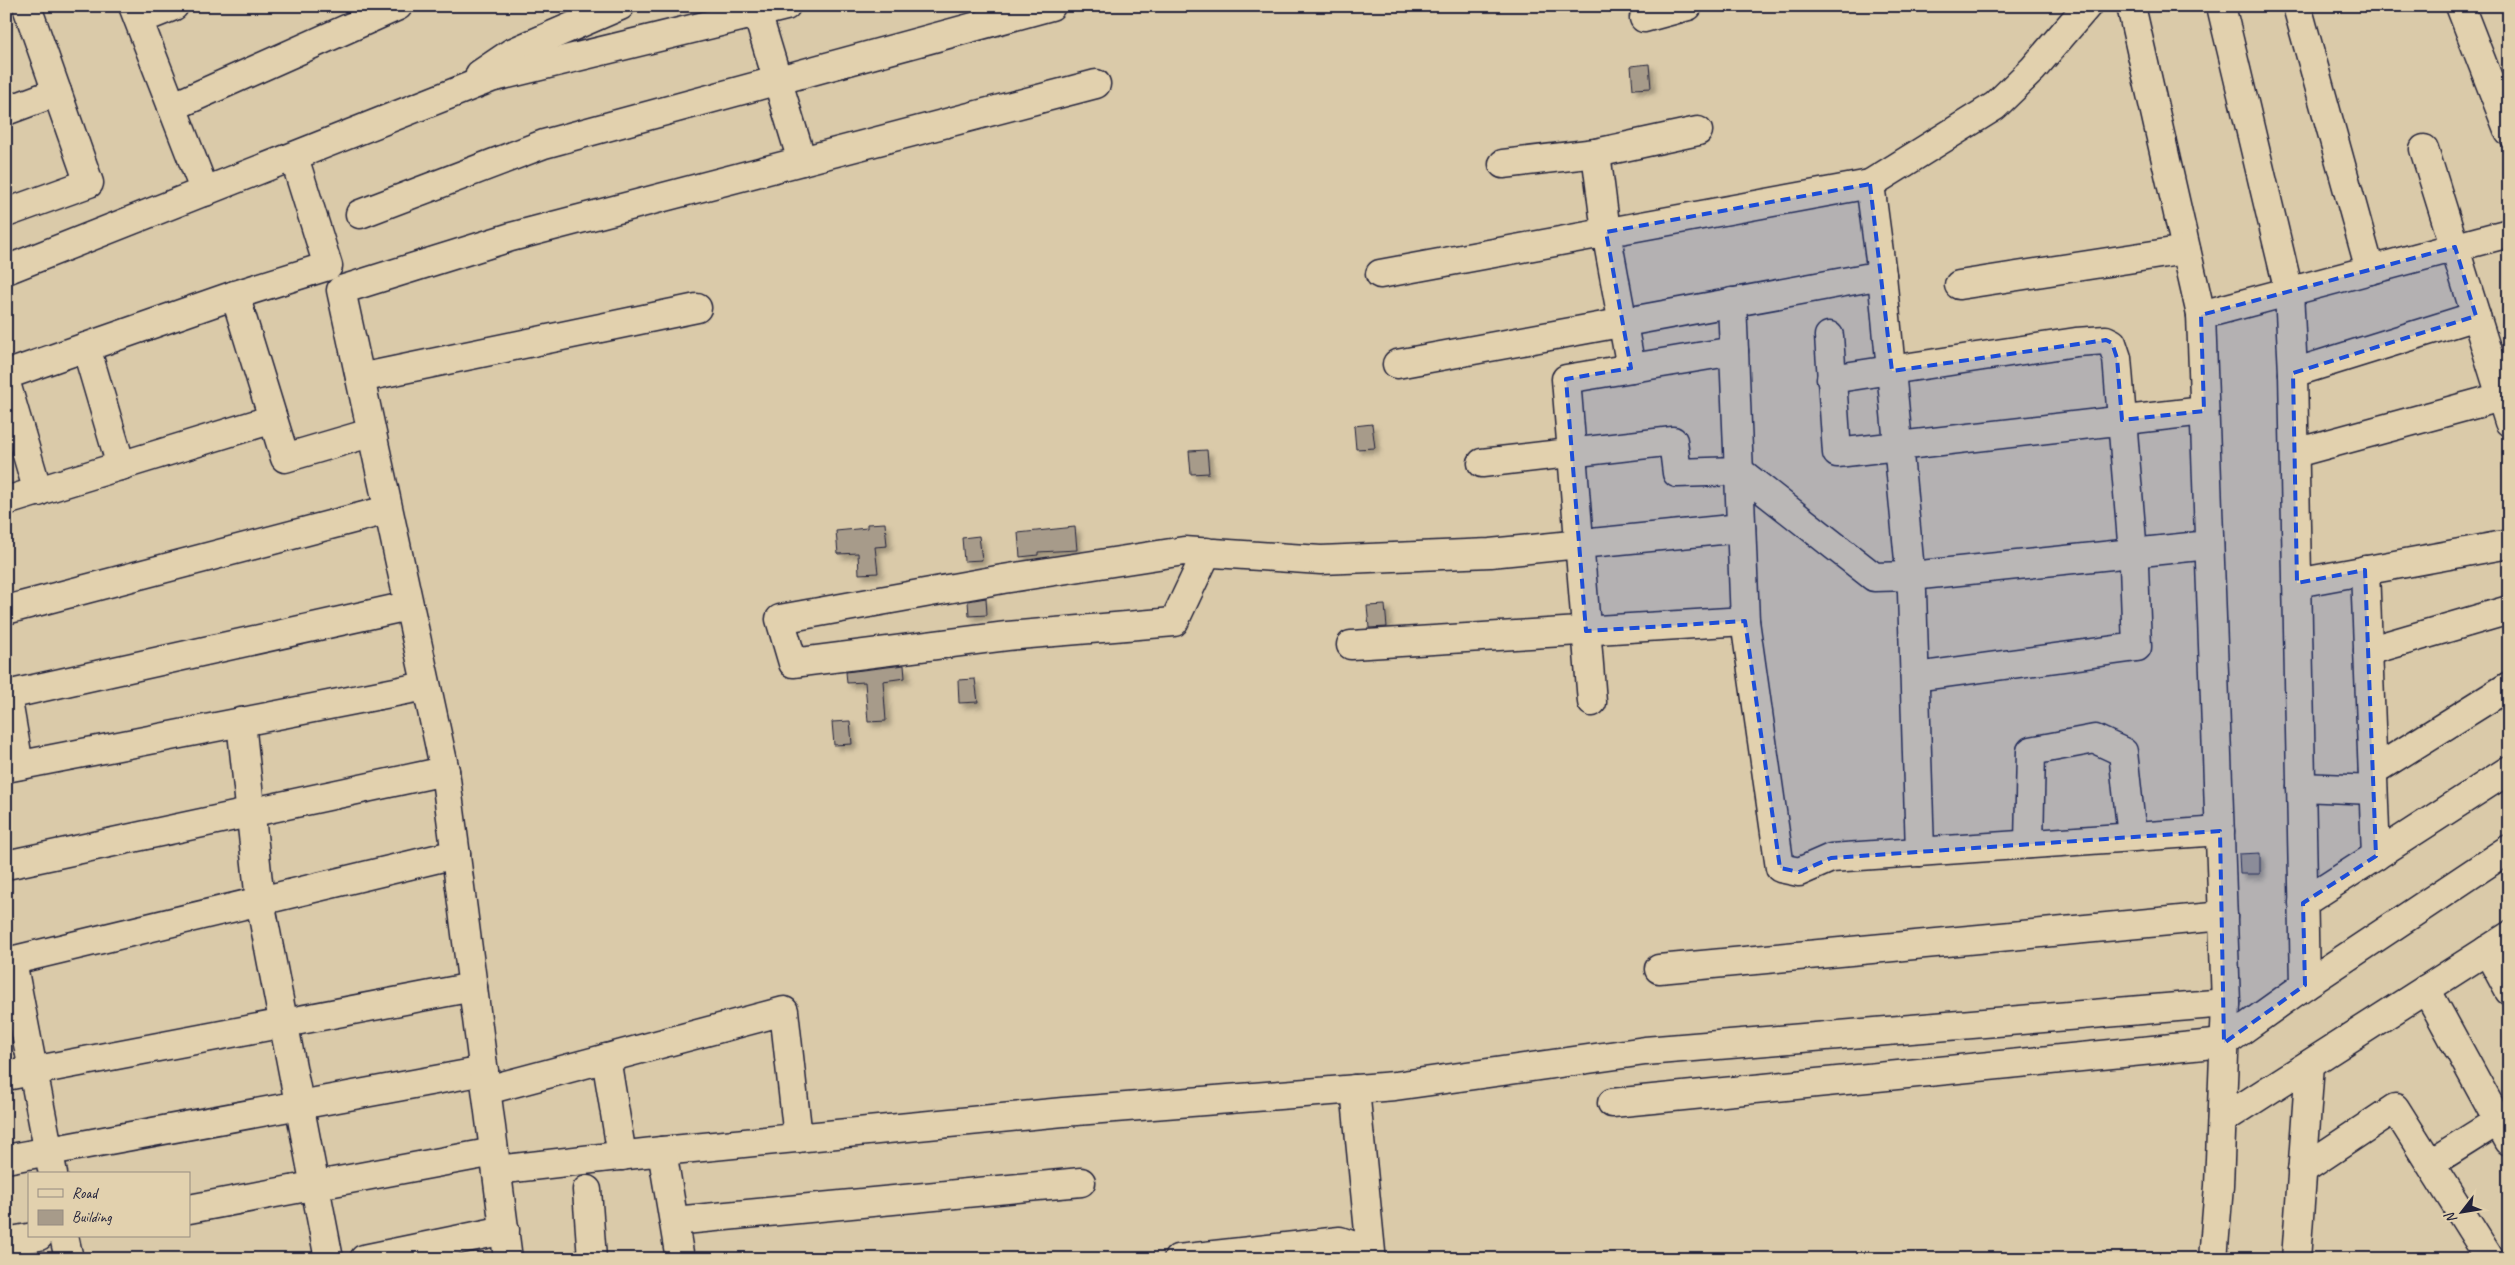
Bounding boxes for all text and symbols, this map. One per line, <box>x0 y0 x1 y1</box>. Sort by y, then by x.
legend <box>28 1172 190 1238</box>
text: Road <box>72 1184 99 1203</box>
north arrow <box>2438 1188 2488 1238</box>
text: Building <box>72 1208 112 1227</box>
text: N <box>2441 1208 2461 1227</box>

